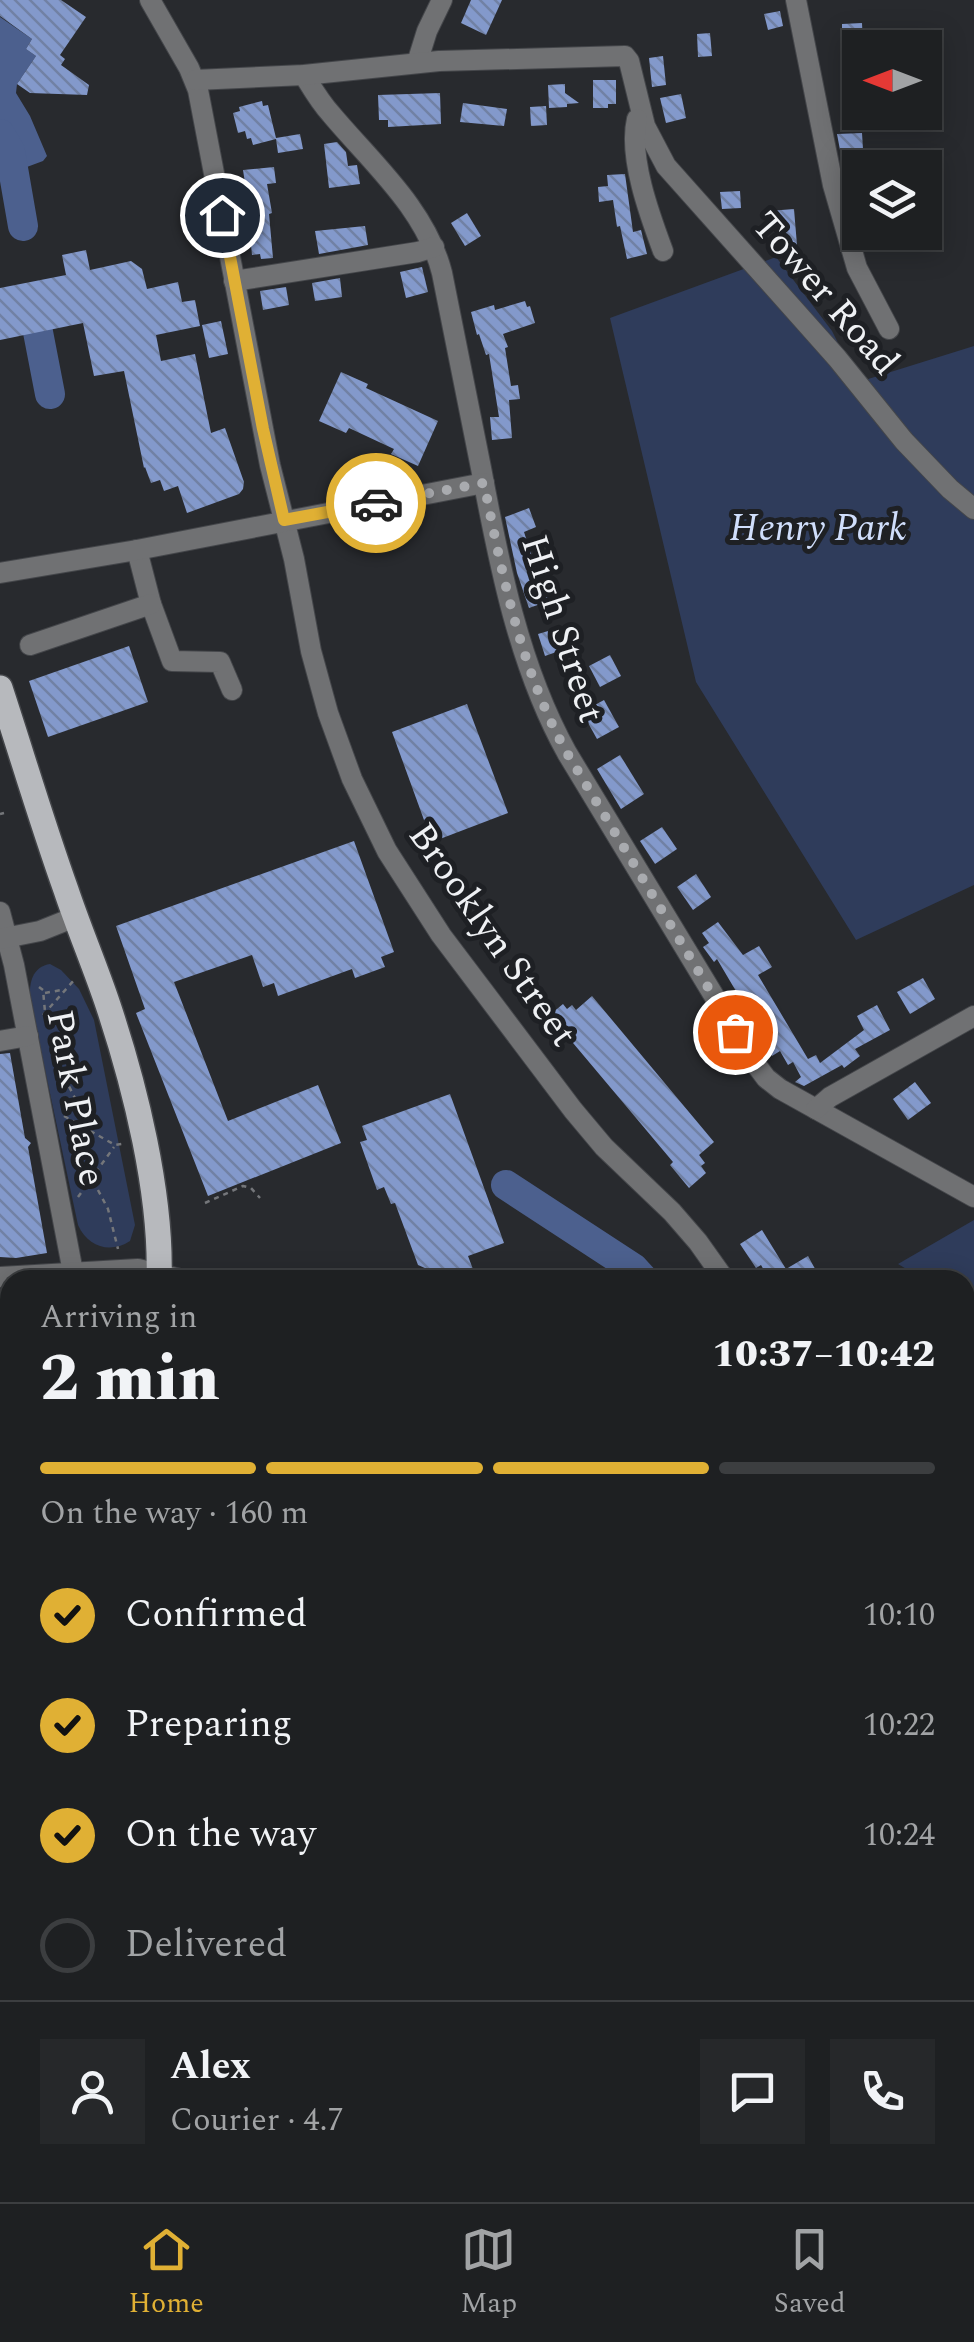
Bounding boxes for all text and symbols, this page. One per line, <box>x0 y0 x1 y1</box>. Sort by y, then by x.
north arrow <box>842 30 942 130</box>
map controls <box>842 30 942 250</box>
button: layers <box>842 150 942 250</box>
pin <box>180 173 265 258</box>
icon: home <box>195 188 250 243</box>
street label: Tower Road <box>737 199 913 389</box>
courier <box>326 453 426 553</box>
icon: car <box>349 476 404 531</box>
park label: Henry Park <box>730 500 907 558</box>
street label: High Street <box>504 528 620 730</box>
street label: Brooklyn Street <box>393 811 591 1059</box>
pin <box>693 990 778 1075</box>
street label: Park Place <box>30 1005 120 1191</box>
icon: bag <box>708 1005 763 1060</box>
text: Arriving in <box>40 1293 197 1342</box>
text: 10:37–10:42 <box>712 1326 935 1384</box>
text: 2 min <box>40 1330 220 1429</box>
text: On the way · 160 m <box>40 1489 308 1538</box>
text: Confirmed <box>125 1586 307 1644</box>
icon: check <box>40 1588 95 1643</box>
text: 10:10 <box>863 1591 935 1640</box>
text: Preparing <box>125 1696 292 1754</box>
icon: check <box>40 1698 95 1753</box>
text: 10:22 <box>863 1701 935 1750</box>
text: On the way <box>125 1806 316 1864</box>
icon: check <box>40 1808 95 1863</box>
text: 10:24 <box>863 1811 935 1860</box>
text: Delivered <box>125 1916 287 1974</box>
text: Alex <box>170 2038 251 2096</box>
button: person <box>40 2039 145 2144</box>
button: chat <box>700 2039 805 2144</box>
button: phone <box>830 2039 935 2144</box>
text: Courier · 4.7 <box>170 2096 343 2145</box>
tab: Home <box>128 2222 204 2325</box>
tab: Map <box>461 2222 517 2325</box>
tab: Saved <box>774 2222 846 2325</box>

